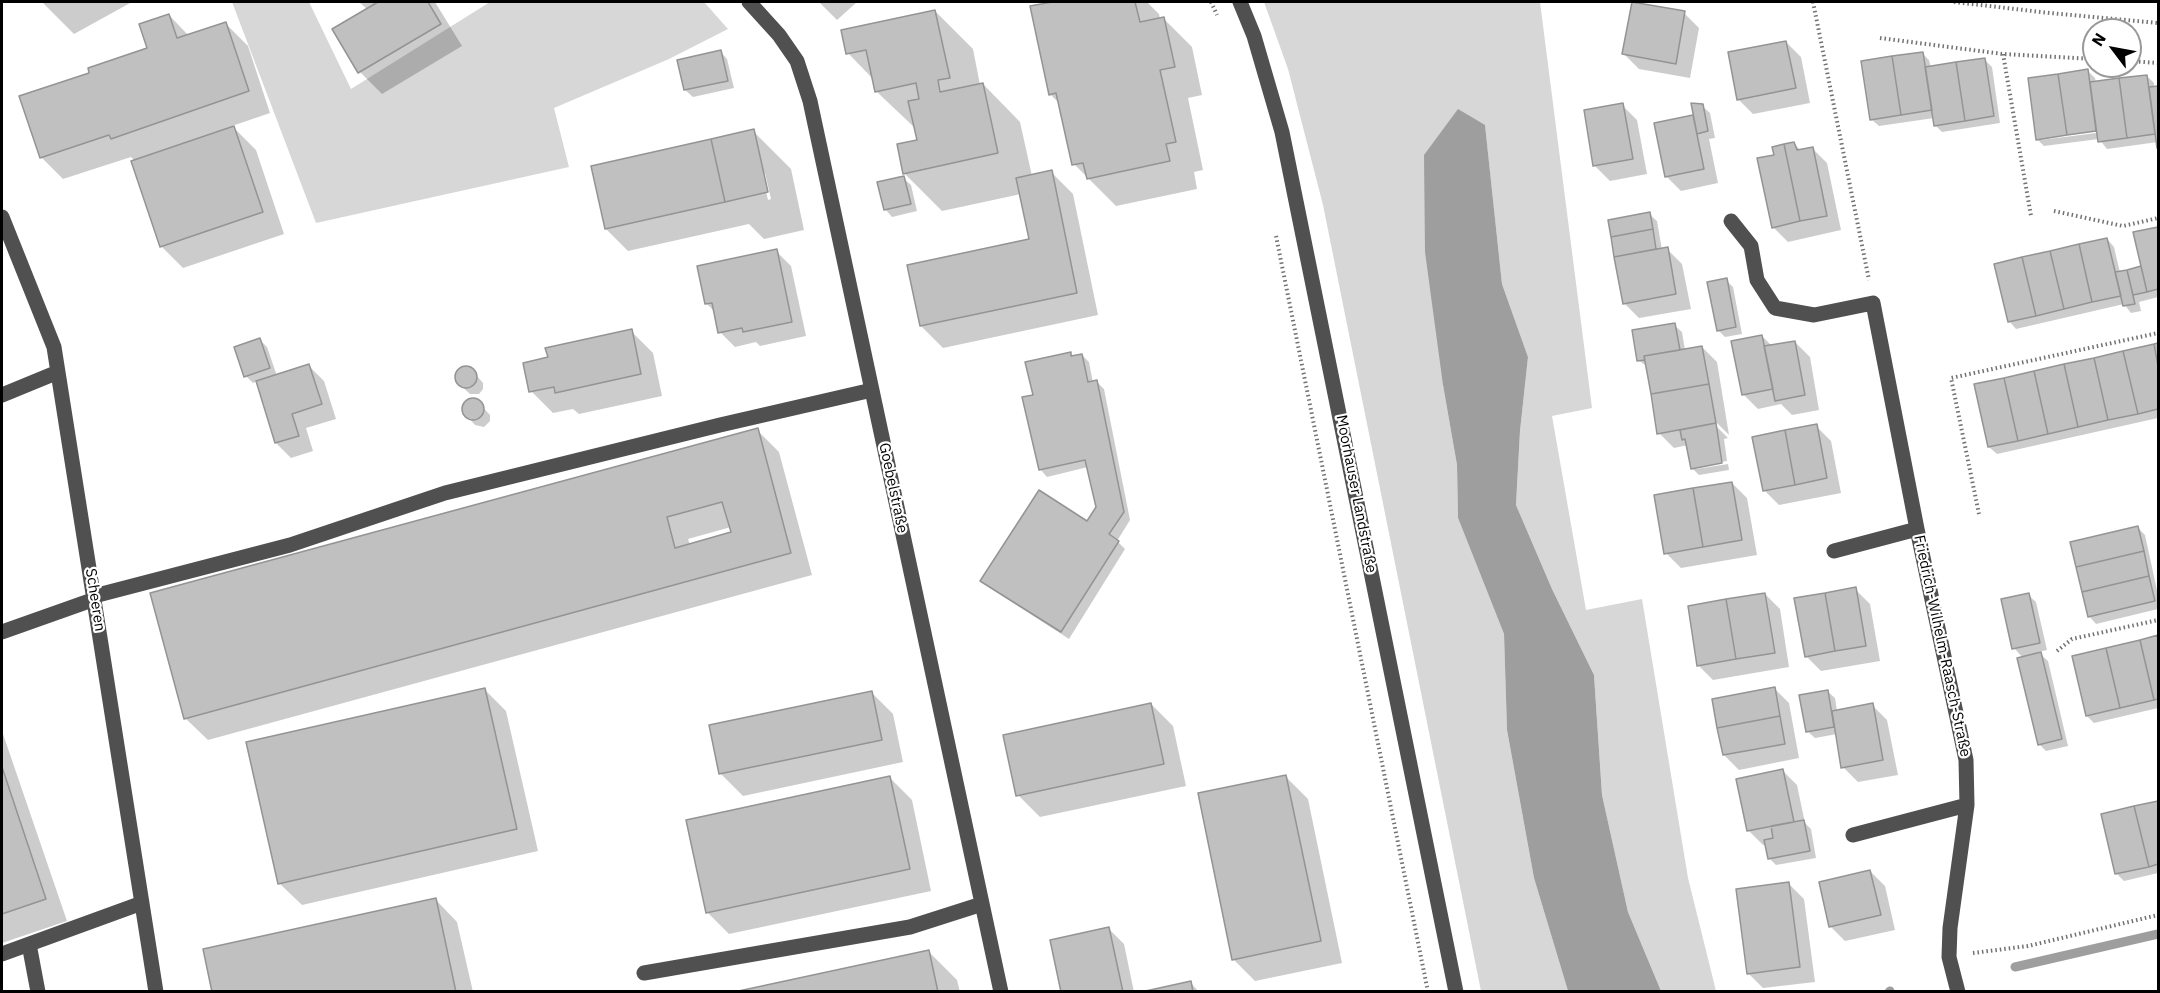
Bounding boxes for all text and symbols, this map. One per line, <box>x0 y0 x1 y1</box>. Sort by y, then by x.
north arrow <box>2082 18 2142 78</box>
text: N <box>2087 29 2110 50</box>
street label: Moorhauser Landstraße <box>1332 413 1380 575</box>
street label: Goebelstraße <box>875 441 911 535</box>
street label: Friedrich-Wilhelm-Raasch-Straße <box>1910 533 1974 759</box>
street label: Scheeren <box>81 567 109 633</box>

